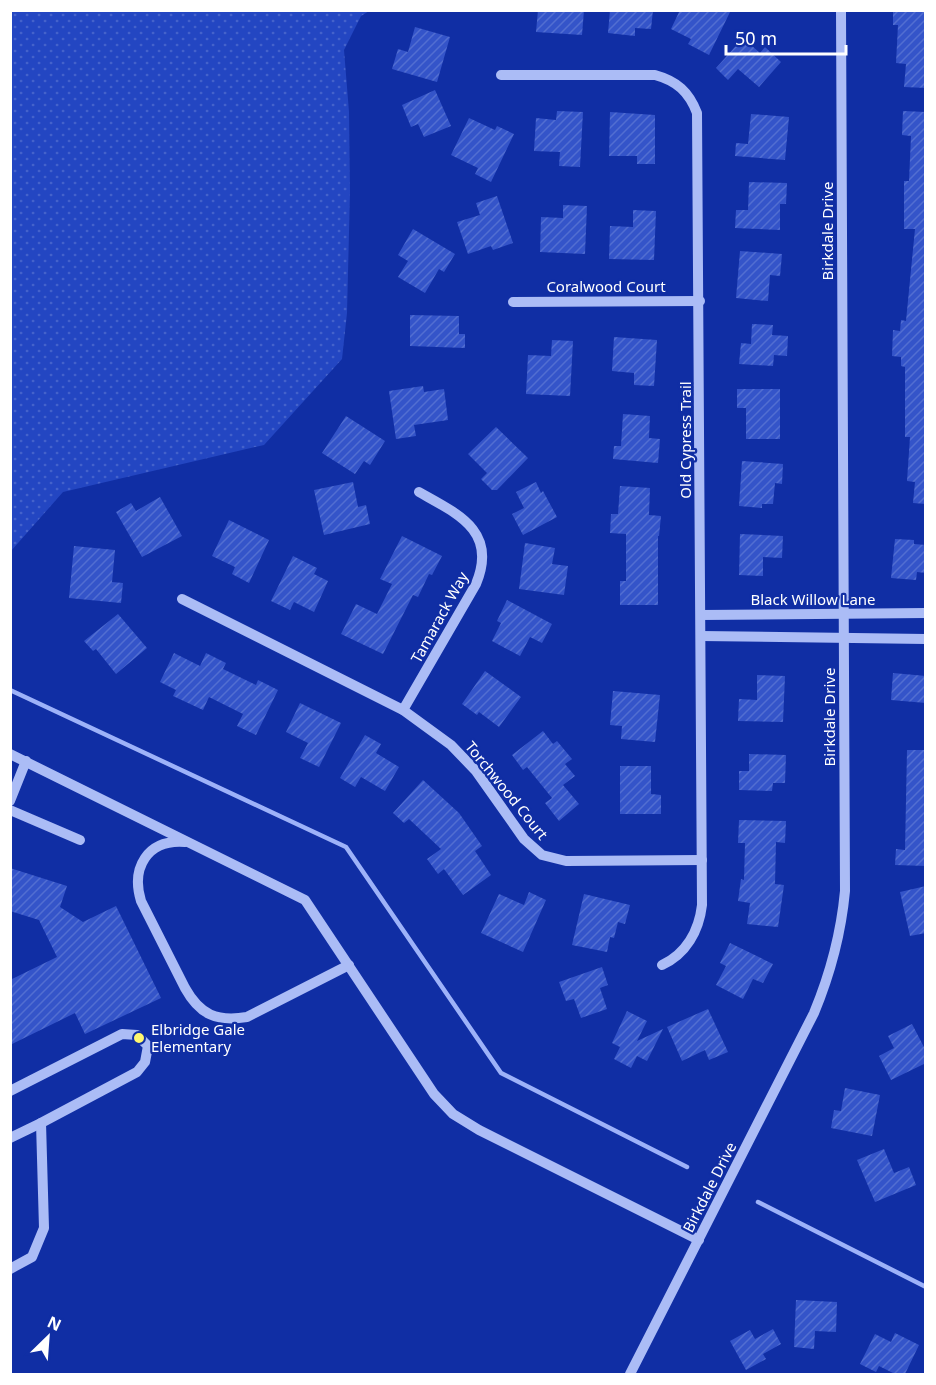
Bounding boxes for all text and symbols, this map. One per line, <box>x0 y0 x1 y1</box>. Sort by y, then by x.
scale bar <box>726 18 846 56</box>
text: 50 m <box>735 26 777 50</box>
street label: Birkdale Drive <box>817 182 837 280</box>
street label: Coralwood Court <box>546 276 666 296</box>
street label: Old Cypress Trail <box>675 381 695 499</box>
street label: Tamarack Way <box>406 568 472 666</box>
street label: Black Willow Lane <box>750 589 876 609</box>
street label: Birkdale Drive <box>819 668 839 766</box>
street label: Torchwood Court <box>461 737 553 844</box>
place label: Elbridge Gale Elementary <box>151 1019 245 1056</box>
marker: Elbridge Gale Elementary <box>132 1031 146 1045</box>
street label: Birkdale Drive <box>678 1138 740 1236</box>
north arrow <box>18 1307 78 1367</box>
text: N <box>44 1311 65 1336</box>

